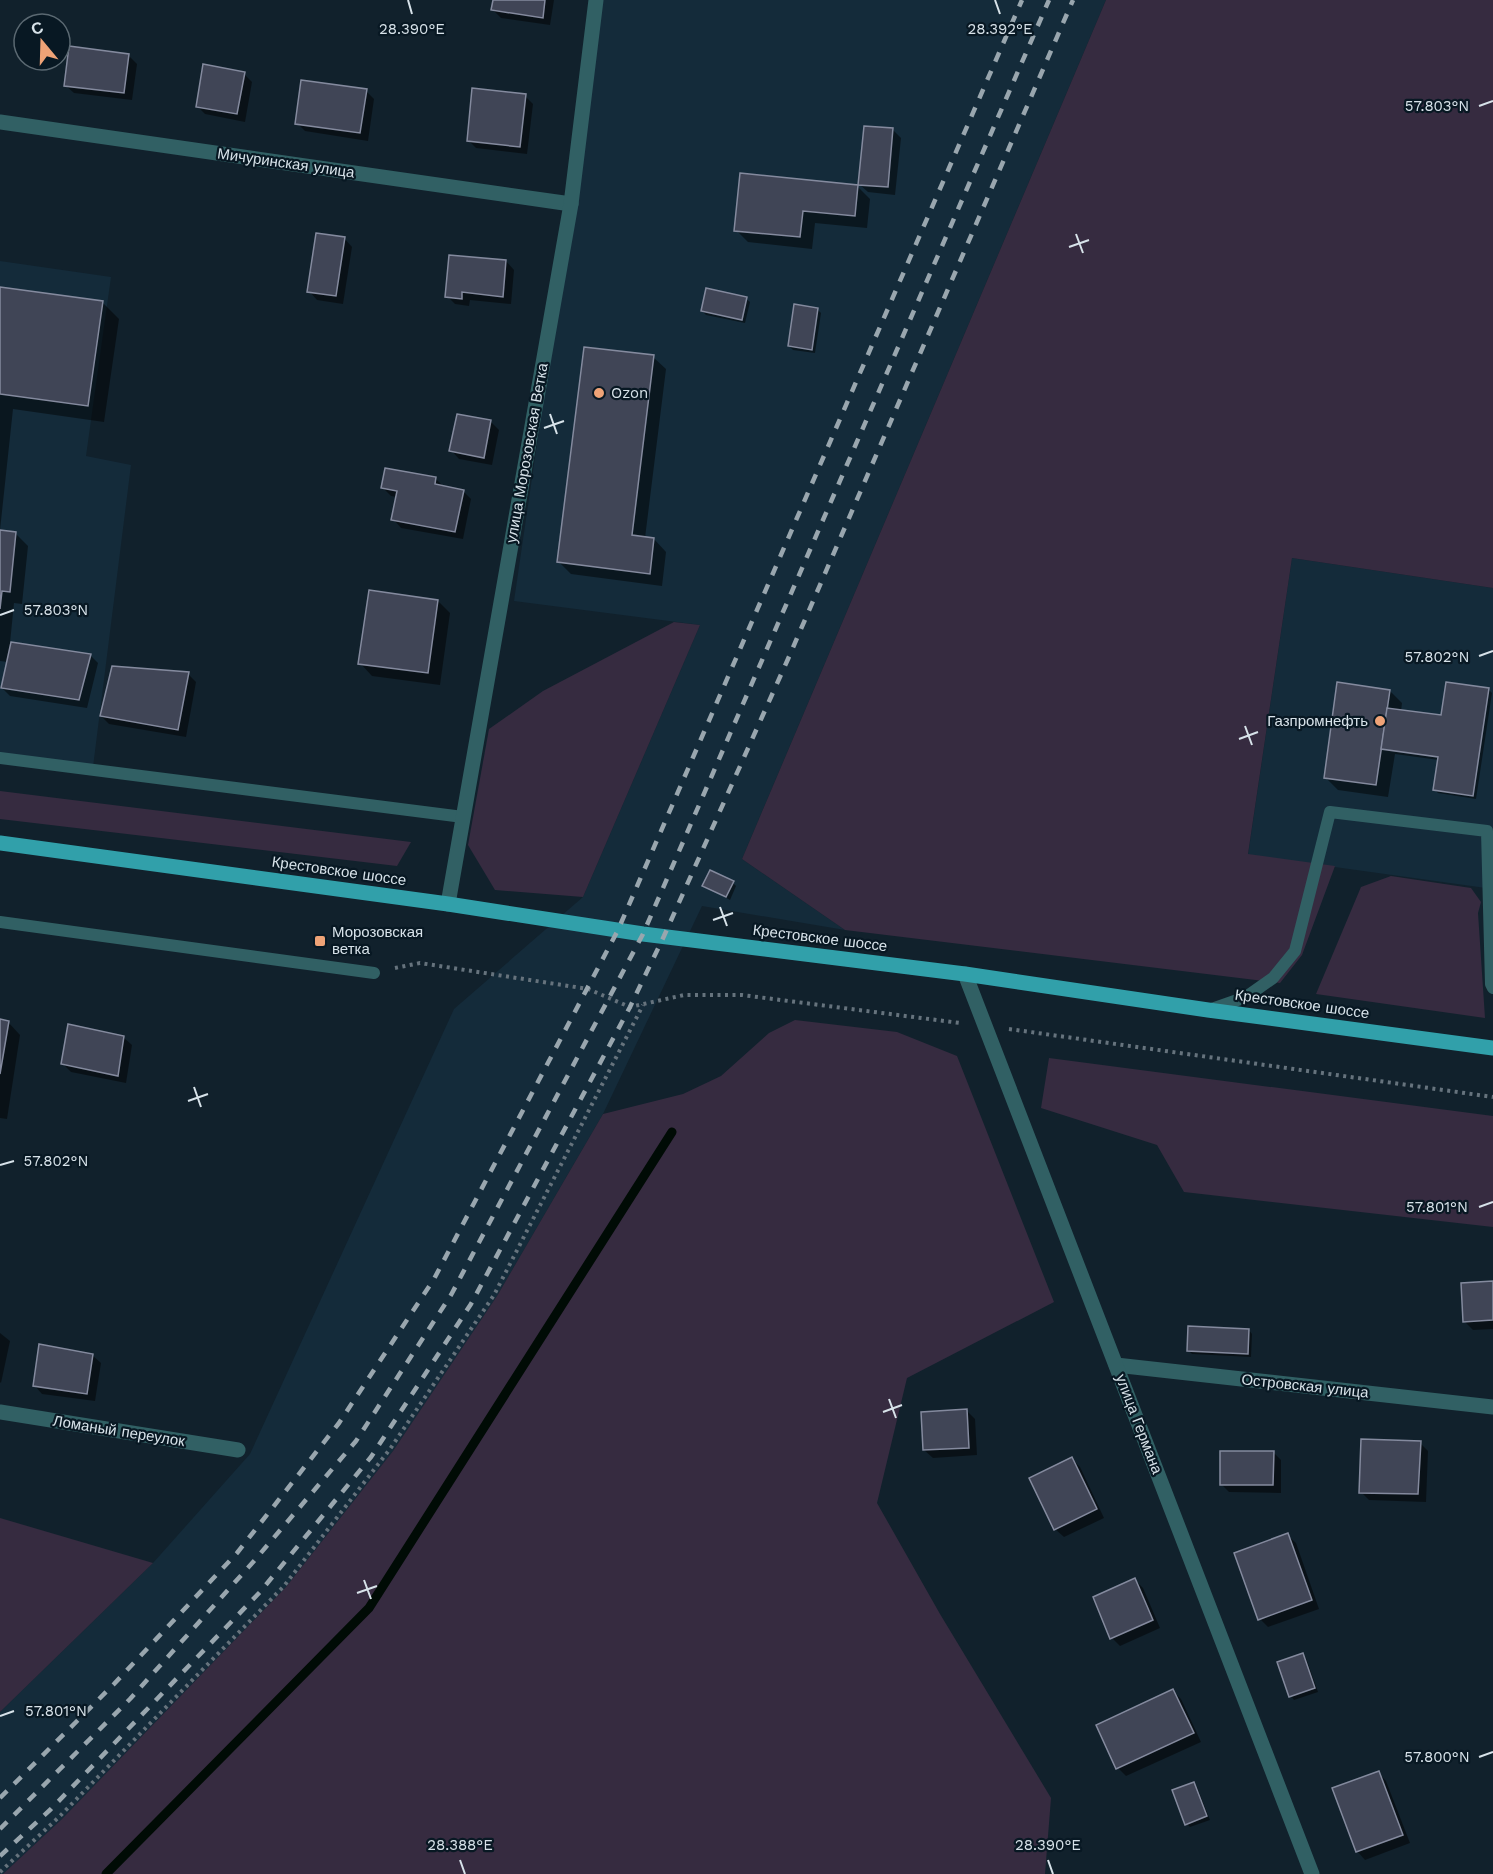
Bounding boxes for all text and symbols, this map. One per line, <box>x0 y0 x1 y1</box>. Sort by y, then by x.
north arrow <box>12 12 72 72</box>
text: С <box>29 17 46 39</box>
text: 28.390°E <box>379 20 445 38</box>
text: 28.392°E <box>967 20 1033 38</box>
text: 57.803°N <box>1405 97 1469 115</box>
street label: Мичуринская улица <box>216 144 356 182</box>
street label: улица Морозовская Ветка <box>502 361 552 545</box>
place label: Ozon <box>611 384 648 402</box>
marker: Ozon <box>592 386 606 400</box>
text: 57.803°N <box>24 601 88 619</box>
text: 57.802°N <box>1405 648 1469 666</box>
place label: Газпромнефть <box>1267 712 1368 730</box>
marker: Газпромнефть <box>1373 714 1387 728</box>
street label: Крестовское шоссе <box>271 853 407 889</box>
street label: Крестовское шоссе <box>752 921 888 955</box>
place label: Морозовская ветка <box>332 923 423 958</box>
marker: Морозовская ветка <box>313 934 327 948</box>
street label: Крестовское шоссе <box>1234 986 1370 1022</box>
text: 57.802°N <box>24 1152 88 1170</box>
text: 57.801°N <box>1406 1198 1468 1216</box>
street label: Островская улица <box>1241 1370 1370 1402</box>
street label: улица Германа <box>1112 1372 1167 1477</box>
street label: Ломаный переулок <box>52 1412 187 1450</box>
text: 57.801°N <box>25 1702 87 1720</box>
text: 57.800°N <box>1404 1748 1470 1766</box>
text: 28.388°E <box>427 1836 493 1854</box>
text: 28.390°E <box>1015 1836 1081 1854</box>

